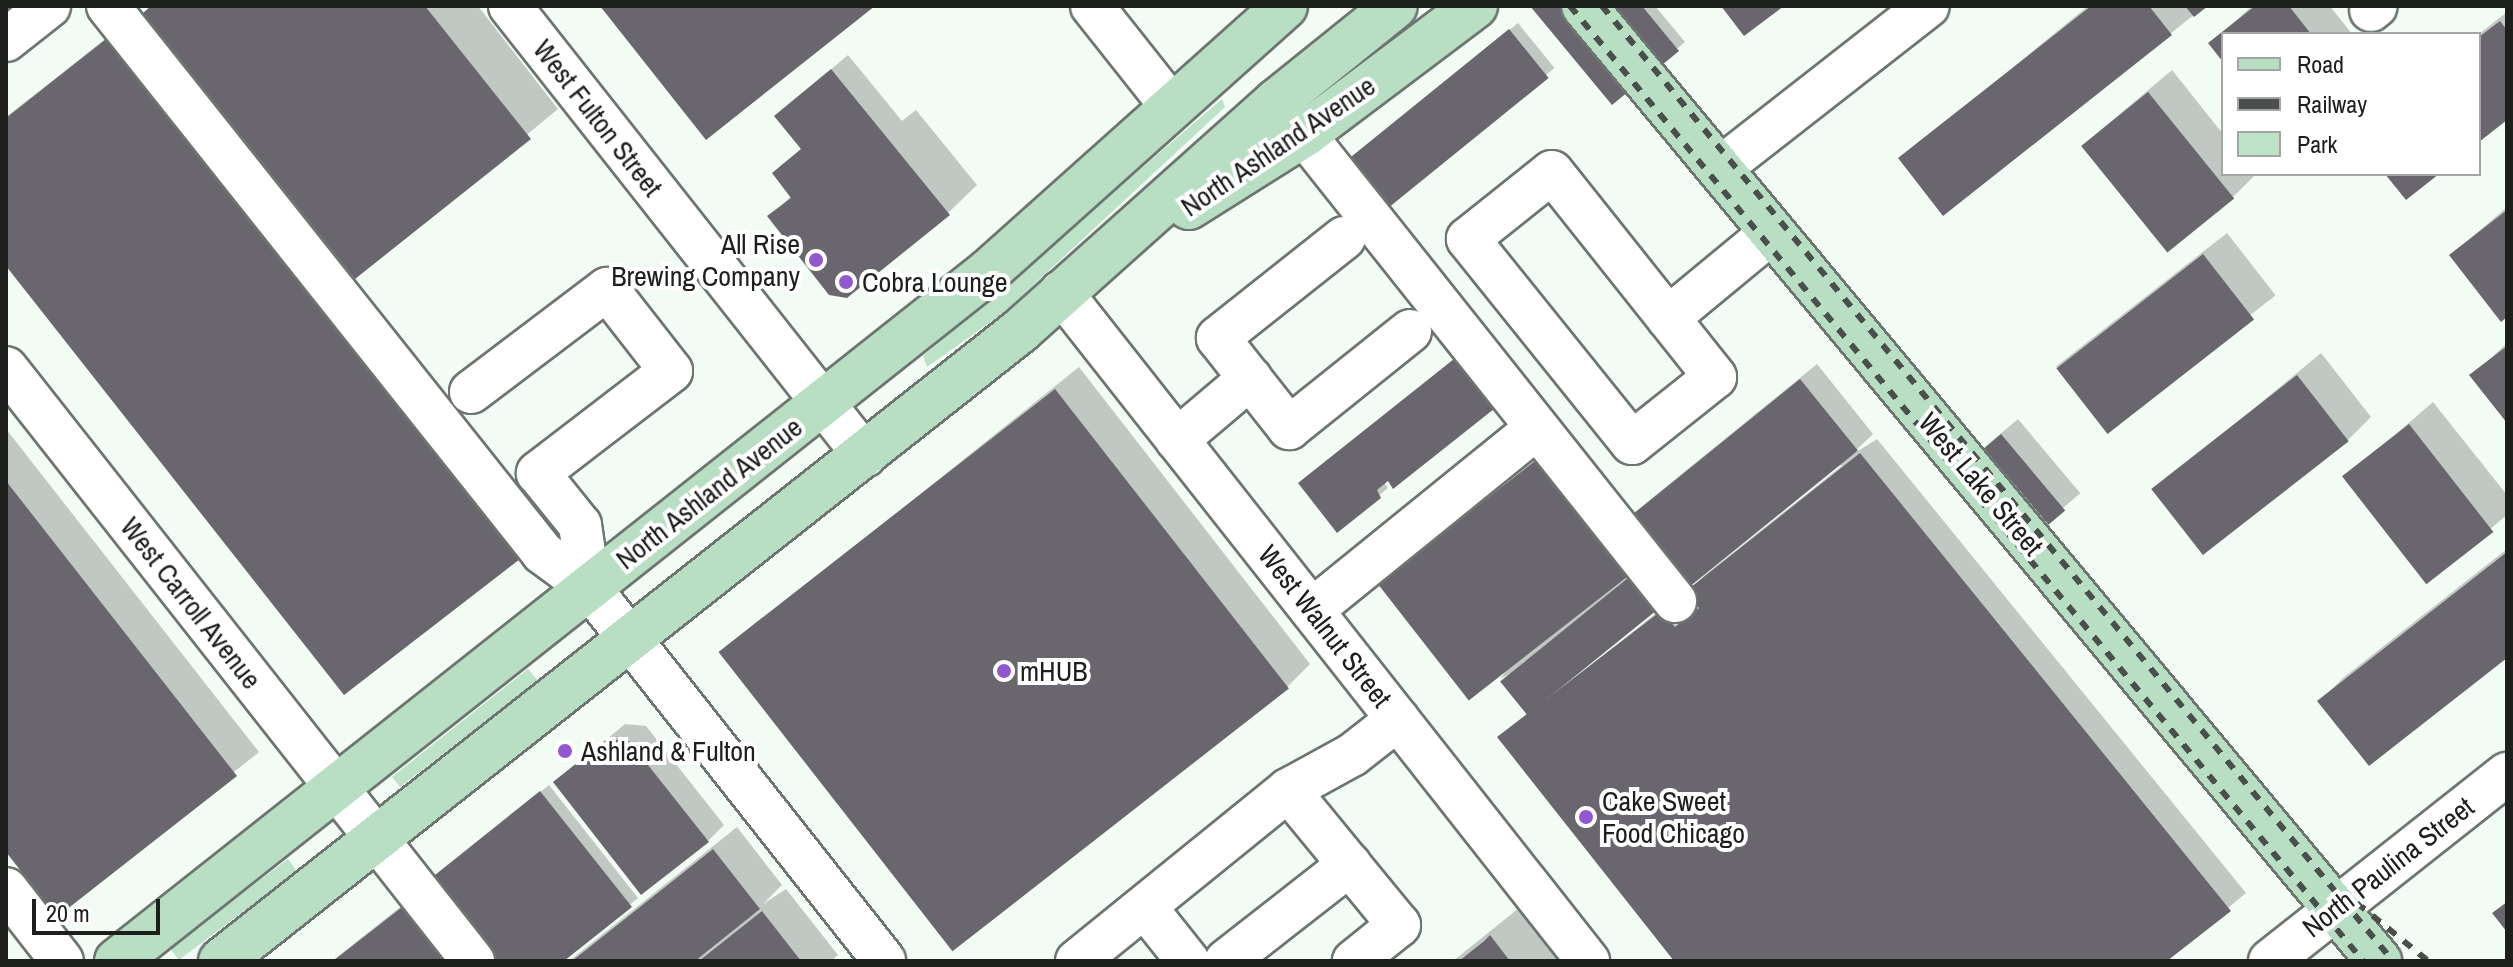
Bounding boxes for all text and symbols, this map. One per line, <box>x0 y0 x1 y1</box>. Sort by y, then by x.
legend <box>2221 32 2481 176</box>
street label: West Fulton Street <box>526 33 670 203</box>
text: Road <box>2297 48 2344 80</box>
street label: North Ashland Avenue <box>1174 68 1382 224</box>
text: Railway <box>2297 88 2367 120</box>
text: Park <box>2297 128 2337 160</box>
place label: All Rise Brewing Company <box>611 227 800 293</box>
marker: All Rise Brewing Company <box>807 251 825 269</box>
place label: Cobra Lounge <box>862 265 1008 299</box>
marker: Cobra Lounge <box>837 273 855 291</box>
street label: West Lake Street <box>1912 406 2050 562</box>
street label: North Ashland Avenue <box>608 409 810 577</box>
street label: West Carroll Avenue <box>113 510 269 696</box>
street label: West Walnut Street <box>1251 538 1399 714</box>
place label: mHUB <box>1020 654 1088 688</box>
marker: mHUB <box>995 662 1013 680</box>
place label: Ashland & Fulton <box>581 734 756 768</box>
marker: Ashland & Fulton <box>556 742 574 760</box>
place label: Cake Sweet Food Chicago <box>1602 784 1745 850</box>
street label: North Paulina Street <box>2296 790 2480 944</box>
marker: Cake Sweet Food Chicago <box>1577 808 1595 826</box>
scale bar <box>36 883 164 933</box>
text: 20 m <box>46 897 90 929</box>

